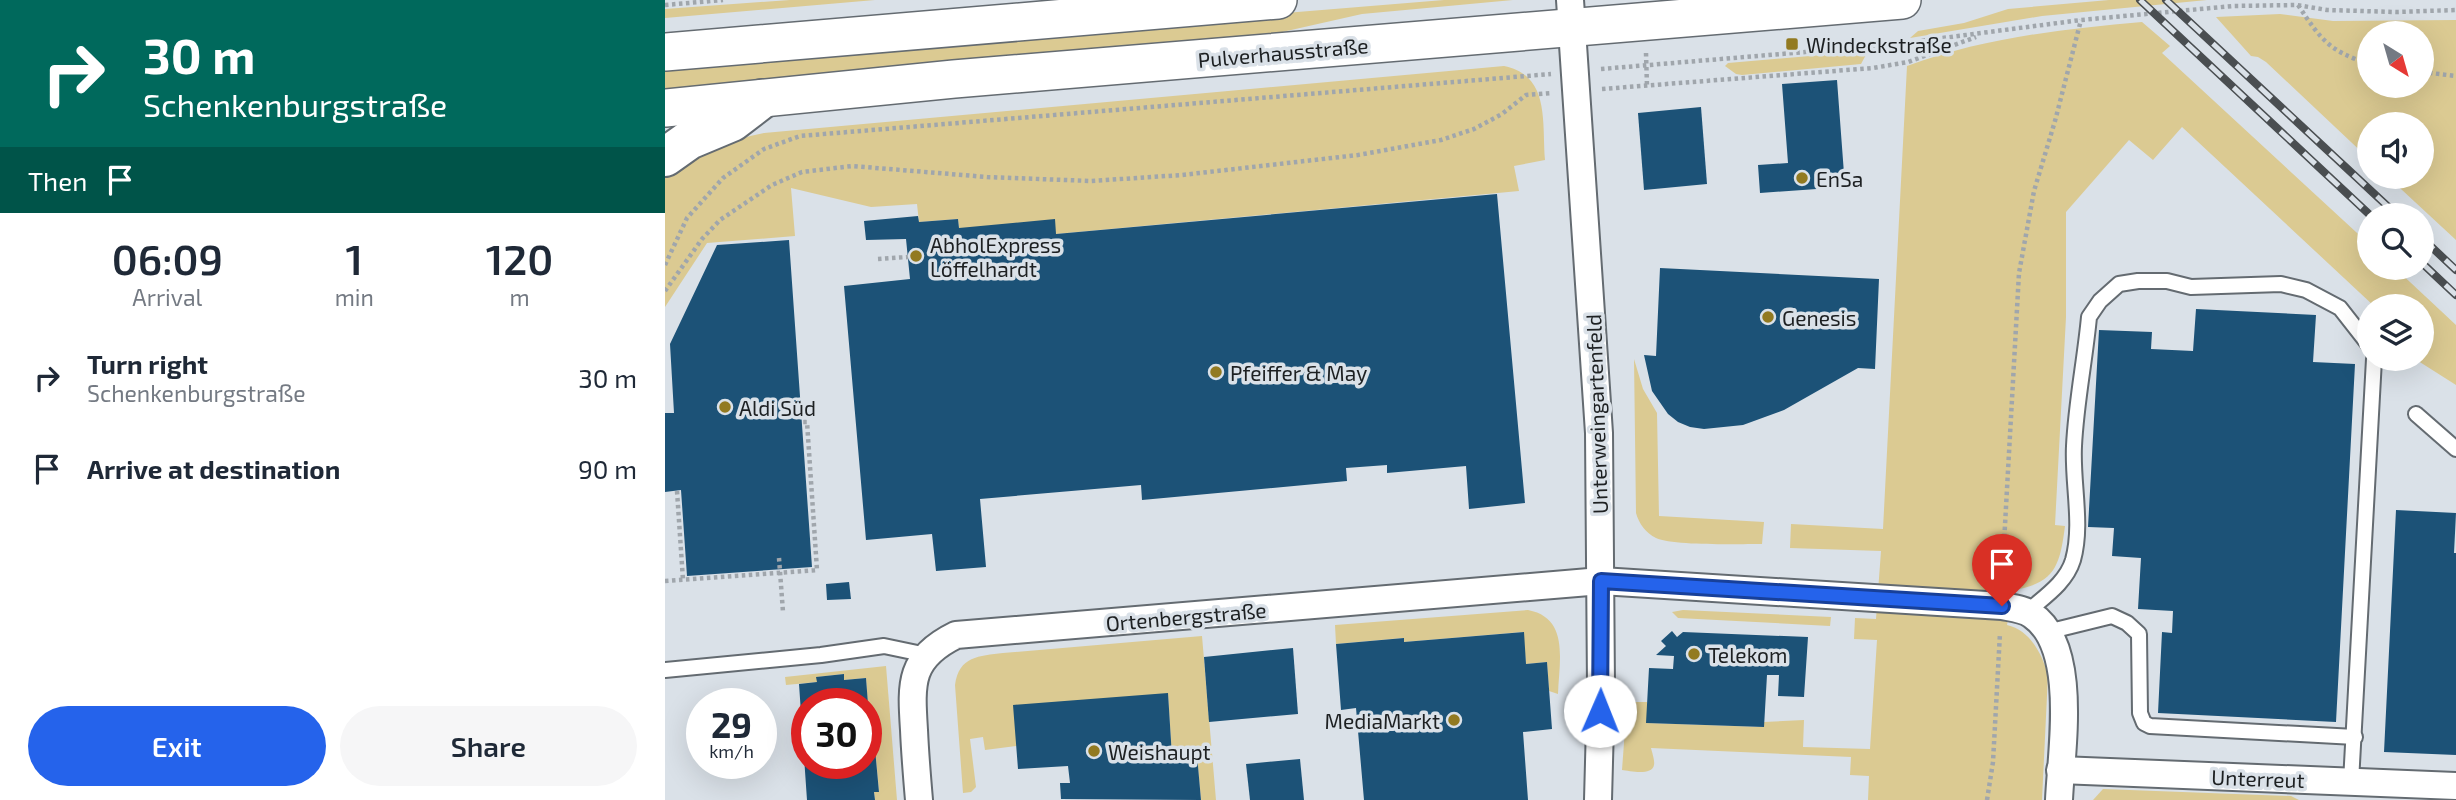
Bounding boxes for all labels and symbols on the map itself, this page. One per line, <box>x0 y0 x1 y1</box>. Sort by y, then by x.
north arrow <box>2357 21 2434 98</box>
street label: Pulverhausstraße <box>1197 32 1369 72</box>
place label: Windeckstraße <box>1806 32 1952 57</box>
marker: Windeckstraße <box>1784 36 1800 52</box>
place label: EnSa <box>1816 166 1863 191</box>
marker: EnSa <box>1794 170 1810 186</box>
place label: AbholExpress Löffelhardt <box>930 232 1061 281</box>
marker: AbholExpress Löffelhardt <box>908 248 924 264</box>
place label: Genesis <box>1782 305 1857 330</box>
marker: Genesis <box>1760 309 1776 325</box>
street label: Unterweingartenfeld <box>1580 314 1612 514</box>
place label: Pfeiffer & May <box>1230 360 1367 385</box>
marker: Pfeiffer & May <box>1208 364 1224 380</box>
place label: Aldi Süd <box>739 395 816 420</box>
marker: Aldi Süd <box>717 399 733 415</box>
pin <box>1972 534 2032 606</box>
street label: Ortenbergstraße <box>1105 597 1267 635</box>
place label: Telekom <box>1708 642 1787 667</box>
marker: Telekom <box>1686 646 1702 662</box>
position arrow <box>1563 674 1637 748</box>
speed limit sign: 30 <box>791 688 882 779</box>
place label: MediaMarkt <box>1324 708 1440 733</box>
marker: MediaMarkt <box>1446 712 1462 728</box>
place label: Weishaupt <box>1108 739 1211 764</box>
marker: Weishaupt <box>1086 743 1102 759</box>
street label: Unterreut <box>2211 764 2305 792</box>

